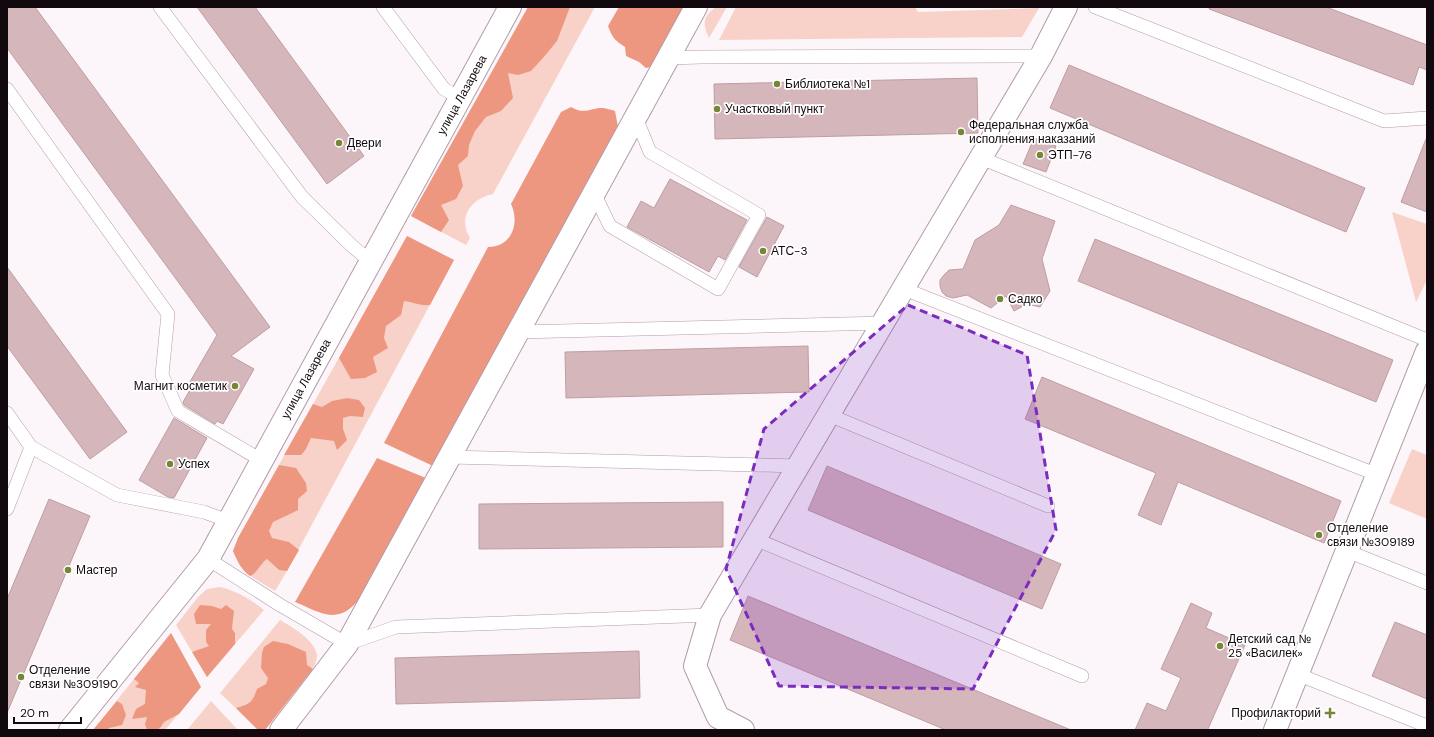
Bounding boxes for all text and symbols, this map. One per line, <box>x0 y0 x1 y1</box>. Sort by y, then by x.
street label: улица Лазарева <box>433 52 491 138</box>
place label: Библиотека №1 <box>785 76 870 92</box>
marker: Библиотека №1 <box>772 79 782 89</box>
place label: Участковый пункт <box>725 101 825 117</box>
marker: Участковый пункт <box>712 104 722 114</box>
place label: Федеральная служба исполнения наказаний <box>969 117 1096 147</box>
marker: Федеральная служба исполнения наказаний <box>956 127 966 137</box>
place label: Двери <box>347 135 381 151</box>
marker: Двери <box>334 138 344 148</box>
place label: ЭТП-76 <box>1048 147 1092 163</box>
marker: ЭТП-76 <box>1035 150 1045 160</box>
place label: АТС-3 <box>771 243 808 259</box>
marker: АТС-3 <box>758 246 768 256</box>
place label: Садко <box>1008 291 1043 307</box>
marker: Садко <box>995 294 1005 304</box>
street label: улица Лазарева <box>277 336 335 422</box>
place label: Магнит косметик <box>134 378 228 394</box>
marker: Магнит косметик <box>230 381 240 391</box>
place label: Успех <box>178 456 210 472</box>
marker: Успех <box>165 459 175 469</box>
place label: Отделение связи №309189 <box>1327 520 1415 550</box>
marker: Отделение связи №309189 <box>1314 530 1324 540</box>
place label: Мастер <box>76 562 118 578</box>
marker: Мастер <box>63 565 73 575</box>
place label: Детский сад № 25 «Василек» <box>1228 631 1311 661</box>
marker: Детский сад № 25 «Василек» <box>1215 641 1225 651</box>
place label: Отделение связи №309190 <box>29 662 118 692</box>
marker: Отделение связи №309190 <box>16 672 26 682</box>
scale bar <box>14 699 81 725</box>
text: 20 m <box>20 705 49 721</box>
place label: Профилакторий <box>1231 705 1321 721</box>
marker: Профилакторий <box>1324 707 1336 719</box>

